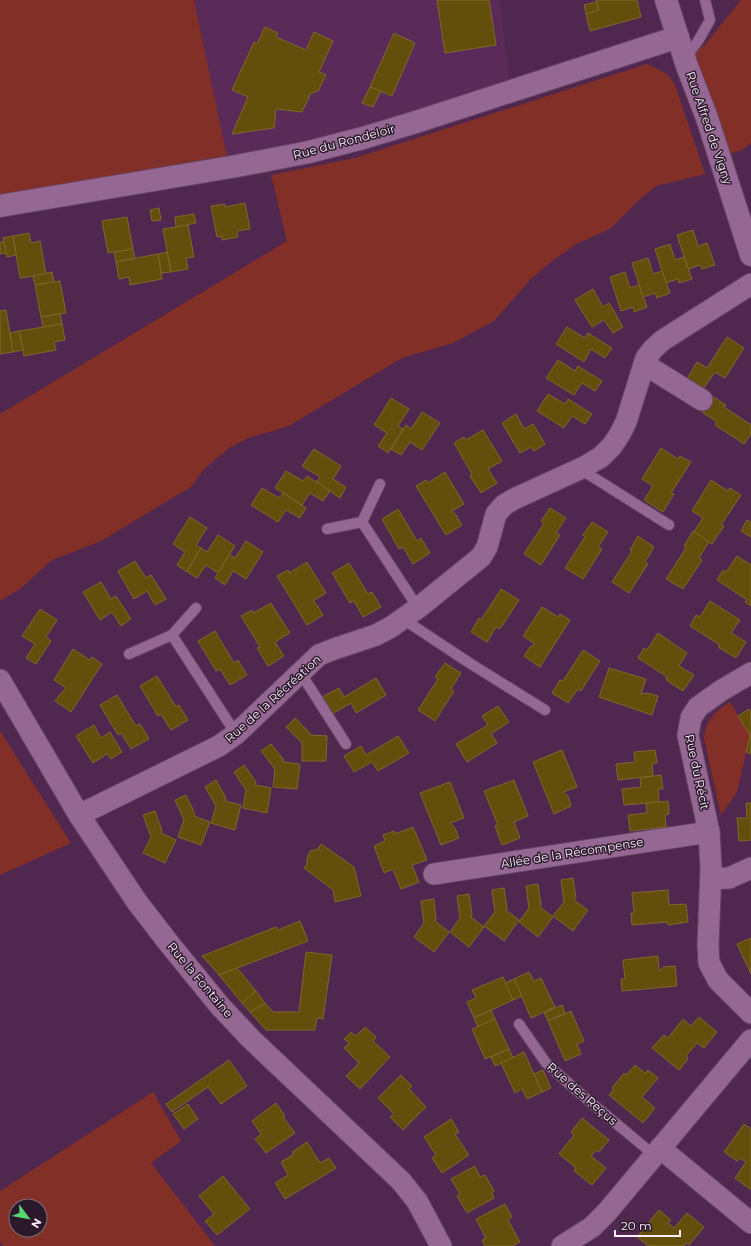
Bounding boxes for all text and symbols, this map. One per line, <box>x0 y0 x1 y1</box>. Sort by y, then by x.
street label: Rue Alfred de Vigny <box>683 69 736 187</box>
street label: Rue du Rondeloir <box>291 121 397 162</box>
street label: Rue de la Récréation <box>221 651 324 746</box>
street label: Rue du Récit <box>682 733 713 811</box>
street label: Allée de la Récompense <box>500 834 644 871</box>
street label: Rue la Fontaine <box>164 939 236 1020</box>
street label: Rue des Reçus <box>544 1059 621 1128</box>
north arrow <box>8 1198 48 1238</box>
scale bar <box>615 1212 680 1238</box>
text: N <box>28 1216 45 1231</box>
text: 20 m <box>621 1218 652 1233</box>

